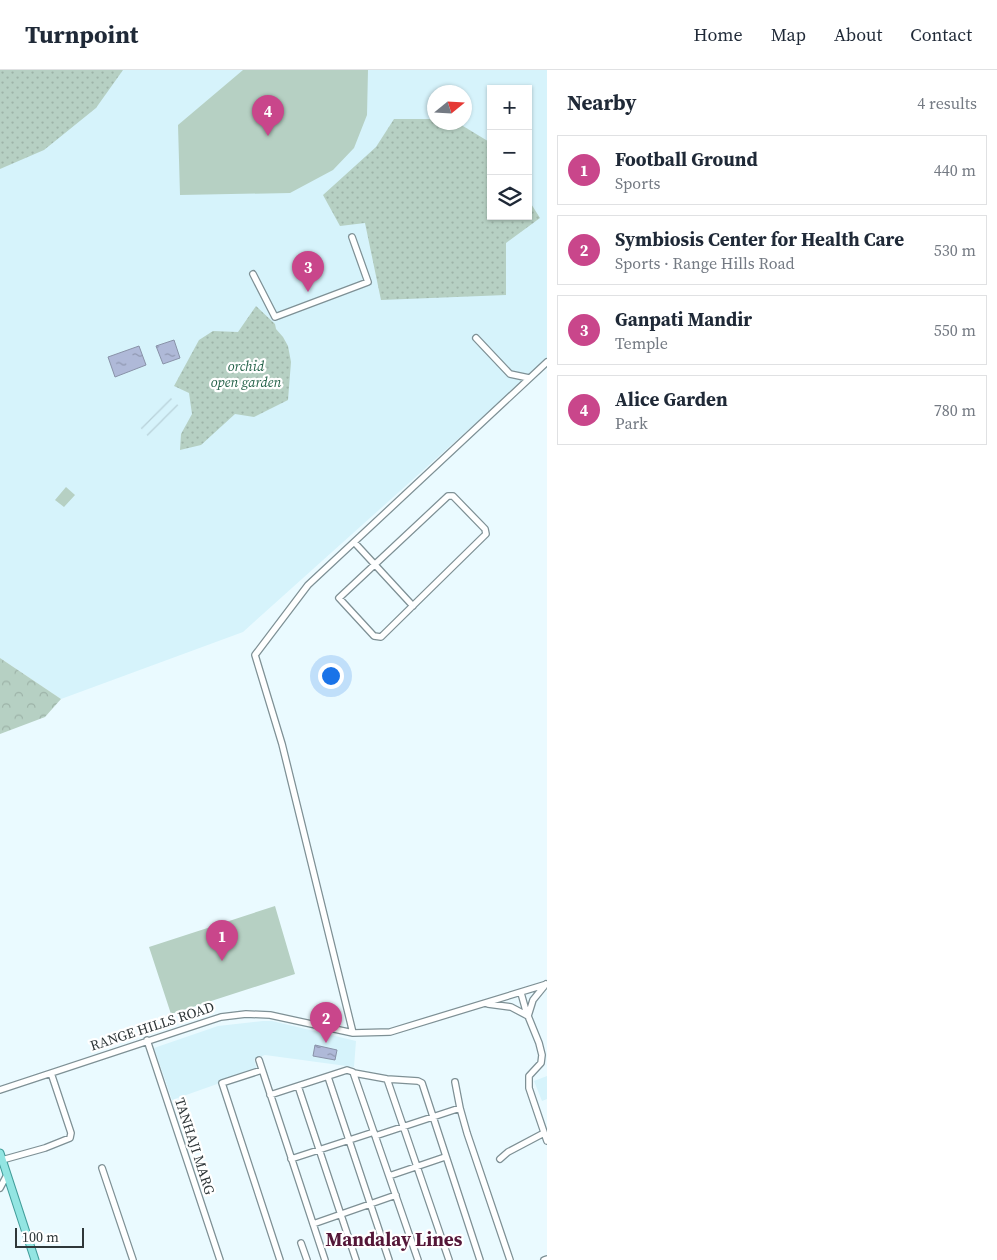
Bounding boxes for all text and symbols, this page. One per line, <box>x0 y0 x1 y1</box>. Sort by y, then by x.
text: Turnpoint <box>25 18 138 51</box>
text: Home <box>694 22 743 47</box>
text: Map <box>771 22 806 47</box>
text: About <box>834 22 882 47</box>
text: Contact <box>910 22 972 47</box>
north arrow <box>427 85 472 130</box>
map controls <box>487 85 532 220</box>
button: + <box>487 85 532 130</box>
text: Nearby <box>567 88 637 117</box>
text: 4 results <box>917 92 977 114</box>
pin: 4 <box>252 95 284 136</box>
button: − <box>487 130 532 175</box>
text: Football Ground <box>615 146 758 172</box>
text: 1 <box>580 159 588 181</box>
text: 440 m <box>934 159 976 181</box>
text: Sports <box>615 172 660 194</box>
button: layers <box>487 175 532 220</box>
text: Symbiosis Center for Health Care <box>615 226 904 252</box>
text: 2 <box>580 239 588 261</box>
text: 530 m <box>934 239 976 261</box>
pin: 3 <box>292 251 324 292</box>
text: Sports · Range Hills Road <box>615 252 795 274</box>
text: Ganpati Mandir <box>615 306 752 332</box>
text: 3 <box>580 319 588 341</box>
text: 550 m <box>934 319 976 341</box>
text: Temple <box>615 332 668 354</box>
park label: orchid open garden <box>211 356 281 392</box>
text: Alice Garden <box>615 386 728 412</box>
text: 4 <box>580 399 588 421</box>
text: 780 m <box>934 399 976 421</box>
text: Park <box>615 412 648 434</box>
your location <box>318 663 344 689</box>
pin: 1 <box>206 920 238 961</box>
street label: RANGE HILLS ROAD <box>87 996 217 1056</box>
pin: 2 <box>310 1002 342 1043</box>
street label: TANHAJI MARG <box>170 1095 220 1197</box>
scale bar <box>15 1225 84 1248</box>
district label: Mandalay Lines <box>326 1226 463 1252</box>
text: 100 m <box>22 1227 59 1247</box>

